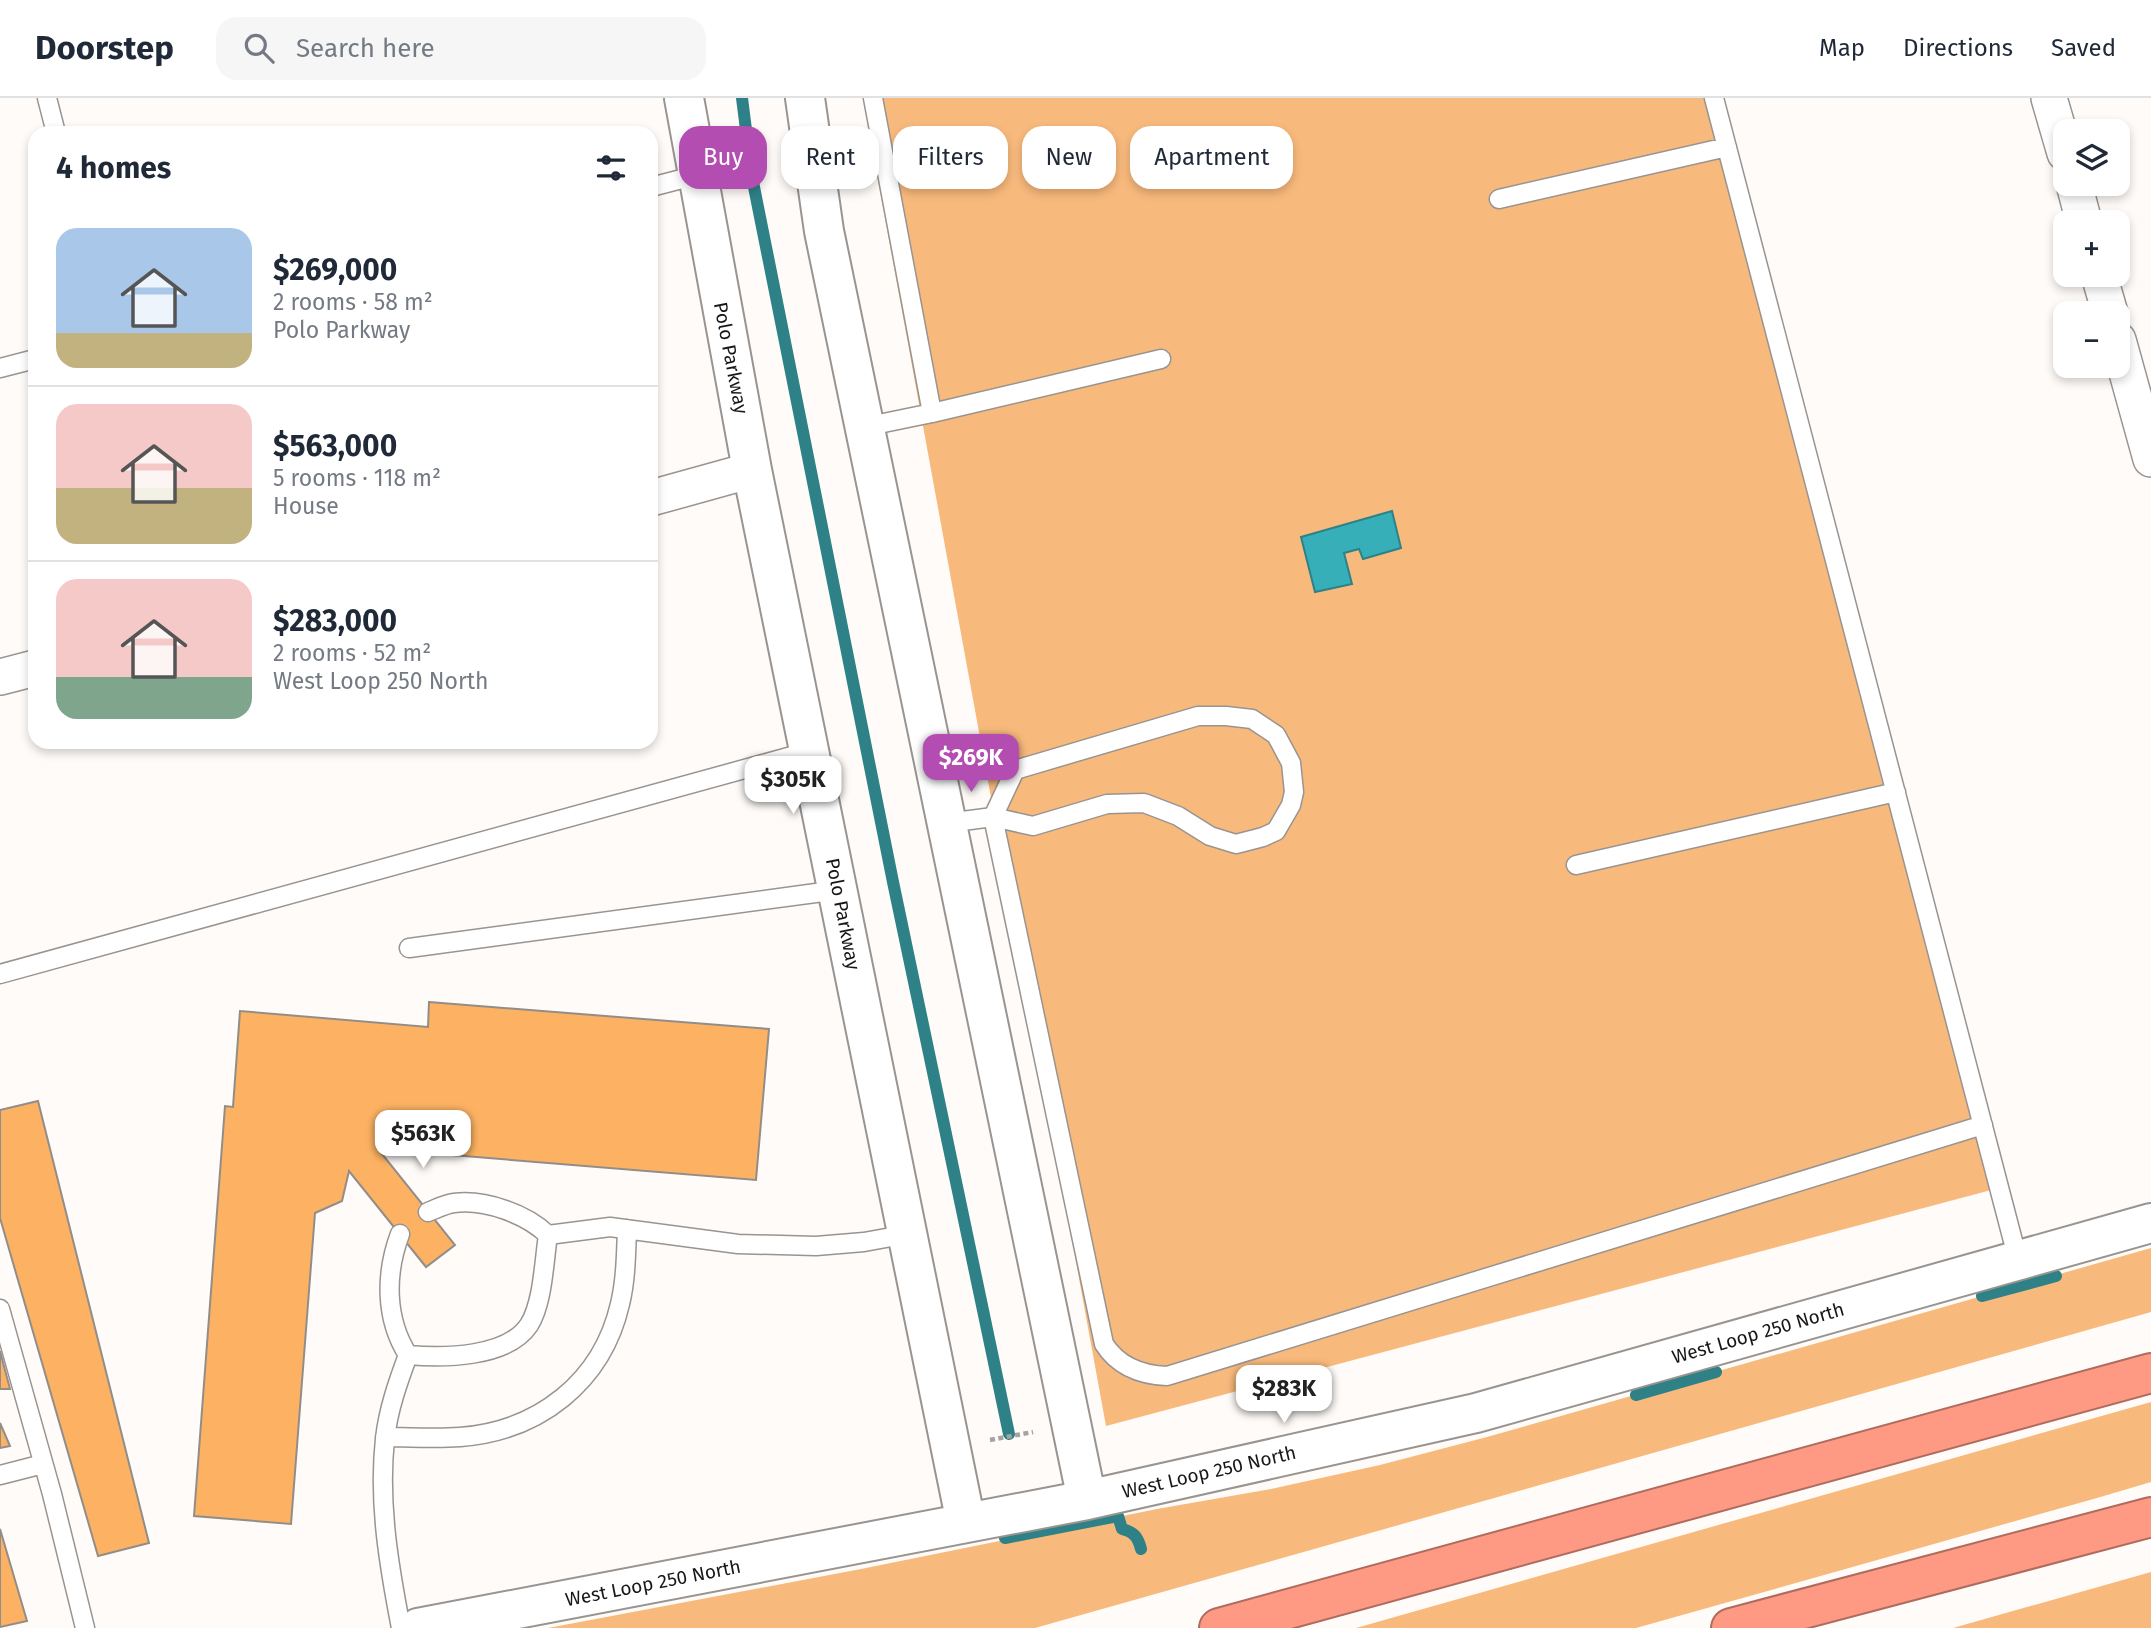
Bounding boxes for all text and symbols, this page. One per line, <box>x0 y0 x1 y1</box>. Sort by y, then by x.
search box <box>216 17 706 80</box>
text: Doorstep <box>35 28 174 68</box>
icon: search <box>240 29 278 67</box>
text: Search here <box>296 33 435 64</box>
text: Map <box>1819 34 1865 62</box>
text: Directions <box>1903 34 2013 62</box>
text: Saved <box>2051 34 2116 62</box>
map controls <box>2053 119 2130 378</box>
button: layers <box>2053 119 2130 196</box>
chip: Buy <box>679 126 767 189</box>
chip: Rent <box>781 126 879 189</box>
chip: Filters <box>893 126 1008 189</box>
chip: New <box>1022 126 1116 189</box>
chip: Apartment <box>1130 126 1293 189</box>
icon: filters <box>592 149 630 187</box>
text: 4 homes <box>56 150 171 186</box>
button: + <box>2053 210 2130 287</box>
text: $269,000 <box>273 252 397 288</box>
icon: home <box>112 256 196 340</box>
text: 2 rooms · 58 m² <box>273 288 433 316</box>
street label: Polo Parkway <box>709 300 753 416</box>
button: − <box>2053 301 2130 378</box>
text: Polo Parkway <box>273 316 410 344</box>
text: $563,000 <box>273 428 397 464</box>
icon: home <box>112 432 196 516</box>
text: 5 rooms · 118 m² <box>273 464 441 492</box>
text: House <box>273 492 339 520</box>
text: $283,000 <box>273 603 397 639</box>
icon: home <box>112 607 196 691</box>
text: 2 rooms · 52 m² <box>273 639 431 667</box>
text: West Loop 250 North <box>273 667 489 695</box>
pin: $269K <box>922 734 1020 794</box>
text: $269K <box>939 743 1003 771</box>
pin: $305K <box>744 756 842 816</box>
text: $305K <box>761 765 825 793</box>
street label: Polo Parkway <box>821 856 865 972</box>
pin: $563K <box>374 1110 472 1170</box>
text: $563K <box>391 1119 455 1147</box>
street label: West Loop 250 North <box>1669 1297 1847 1369</box>
pin: $283K <box>1235 1366 1333 1425</box>
text: $283K <box>1252 1374 1316 1402</box>
street label: West Loop 250 North <box>1120 1441 1298 1503</box>
street label: West Loop 250 North <box>563 1555 743 1611</box>

